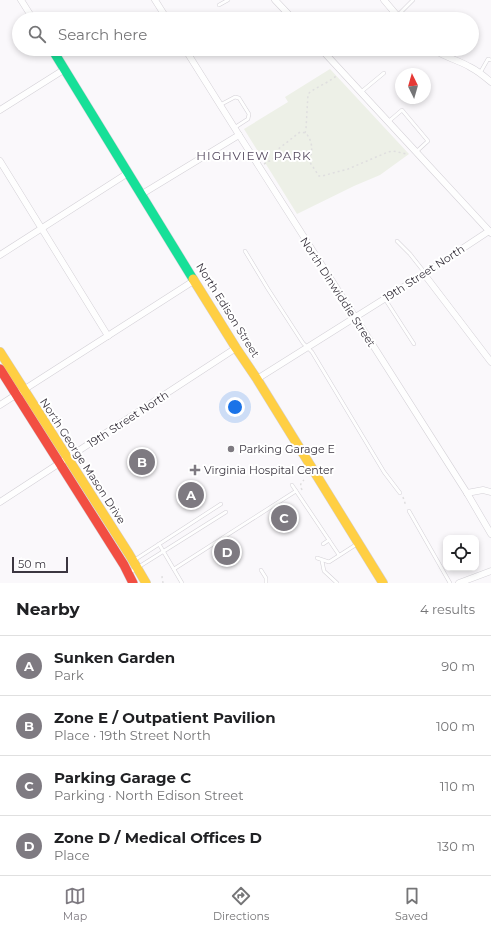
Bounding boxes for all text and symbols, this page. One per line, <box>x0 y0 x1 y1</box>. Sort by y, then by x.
search box <box>12 12 479 56</box>
icon: search <box>26 23 48 45</box>
text: Search here <box>58 25 147 44</box>
north arrow <box>395 68 431 104</box>
district label: HIGHVIEW PARK <box>196 148 312 163</box>
street label: North Dinwiddie Street <box>297 235 379 350</box>
street label: 19th Street North <box>381 242 467 304</box>
street label: North Edison Street <box>193 260 263 360</box>
street label: 19th Street North <box>85 388 171 450</box>
street label: North George Mason Drive <box>37 396 129 527</box>
your location <box>225 397 245 417</box>
place label: Parking Garage E <box>239 442 335 456</box>
marker: Parking Garage E <box>226 444 236 454</box>
pin: B <box>129 447 155 477</box>
place label: Virginia Hospital Center <box>204 463 334 477</box>
marker: Virginia Hospital Center <box>189 464 201 476</box>
pin: A <box>178 480 204 510</box>
pin: C <box>271 503 297 533</box>
map controls <box>443 535 479 571</box>
button: locate <box>443 535 479 571</box>
pin: D <box>214 537 240 567</box>
scale bar <box>12 555 68 574</box>
text: 50 m <box>18 557 46 571</box>
text: Nearby <box>16 599 80 619</box>
text: 4 results <box>420 601 475 617</box>
text: Sunken Garden <box>54 648 175 667</box>
text: A <box>24 658 34 674</box>
text: 90 m <box>441 658 475 674</box>
text: Park <box>54 667 84 683</box>
text: Zone E / Outpatient Pavilion <box>54 708 276 727</box>
text: B <box>24 718 34 734</box>
text: 100 m <box>436 718 475 734</box>
text: Place · 19th Street North <box>54 727 211 743</box>
text: Parking Garage C <box>54 768 191 787</box>
text: C <box>24 778 34 794</box>
text: 110 m <box>440 778 475 794</box>
text: Parking · North Edison Street <box>54 787 243 803</box>
text: Zone D / Medical Offices D <box>54 828 262 847</box>
text: D <box>24 838 34 854</box>
text: 130 m <box>437 838 475 854</box>
text: Place <box>54 847 90 863</box>
tab: Map <box>63 885 87 923</box>
tab: Directions <box>213 885 269 923</box>
tab: Saved <box>395 885 428 923</box>

